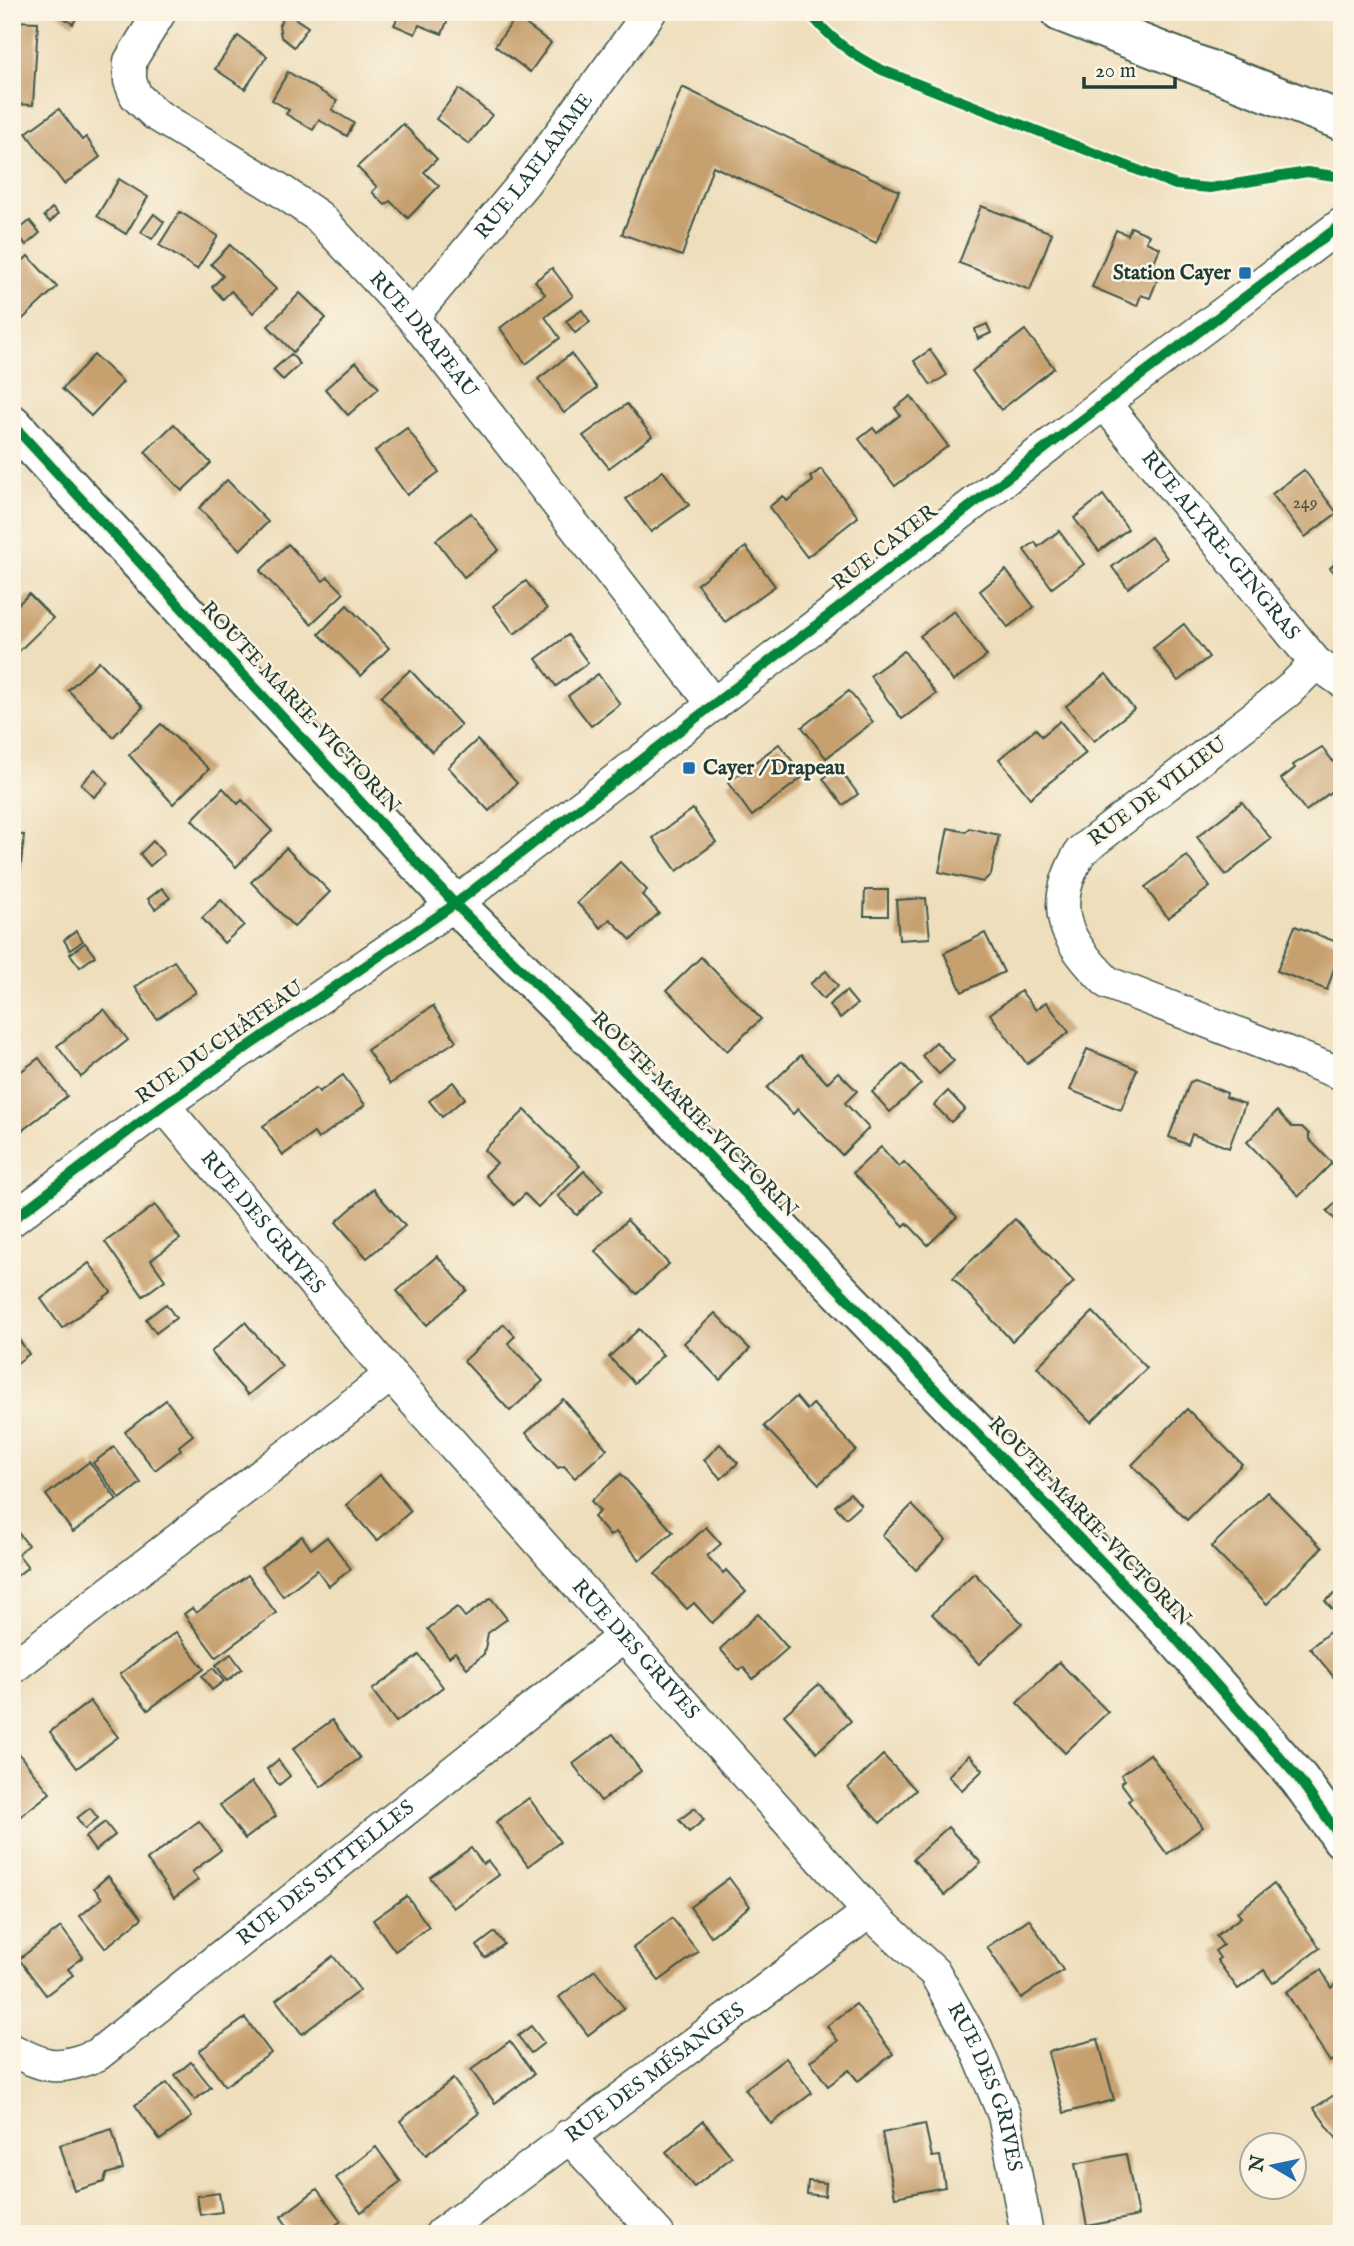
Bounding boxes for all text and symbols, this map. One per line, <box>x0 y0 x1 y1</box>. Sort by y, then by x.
scale bar <box>1084 46 1176 90</box>
text: 20 m <box>1095 58 1136 85</box>
street label: RUE LAFLAMME <box>469 88 599 245</box>
place label: Station Cayer <box>1113 260 1231 287</box>
marker: Station Cayer <box>1237 265 1253 281</box>
street label: RUE DRAPEAU <box>363 266 484 404</box>
street label: RUE ALYRE-GINGRAS <box>1135 445 1306 646</box>
house number: 249 <box>1292 492 1318 515</box>
street label: RUE CAYER <box>827 498 944 597</box>
street label: ROUTE MARIE-VICTORIN <box>194 596 406 820</box>
street label: RUE DE VILIEU <box>1083 731 1233 853</box>
place label: Cayer / Drapeau <box>703 755 845 782</box>
marker: Cayer / Drapeau <box>681 760 697 776</box>
street label: RUE DU CHÂTEAU <box>130 974 309 1111</box>
street label: ROUTE MARIE-VICTORIN <box>585 1006 803 1224</box>
street label: RUE DES GRIVES <box>194 1145 330 1300</box>
street label: ROUTE MARIE-VICTORIN <box>982 1411 1196 1633</box>
street label: RUE DES GRIVES <box>566 1574 705 1726</box>
street label: RUE DES SITTELLES <box>232 1794 420 1952</box>
street label: RUE DES MÉSANGES <box>560 1997 750 2149</box>
street label: RUE DES GRIVES <box>941 1998 1028 2174</box>
north arrow <box>1238 2130 1308 2200</box>
text: N <box>1245 2153 1271 2175</box>

